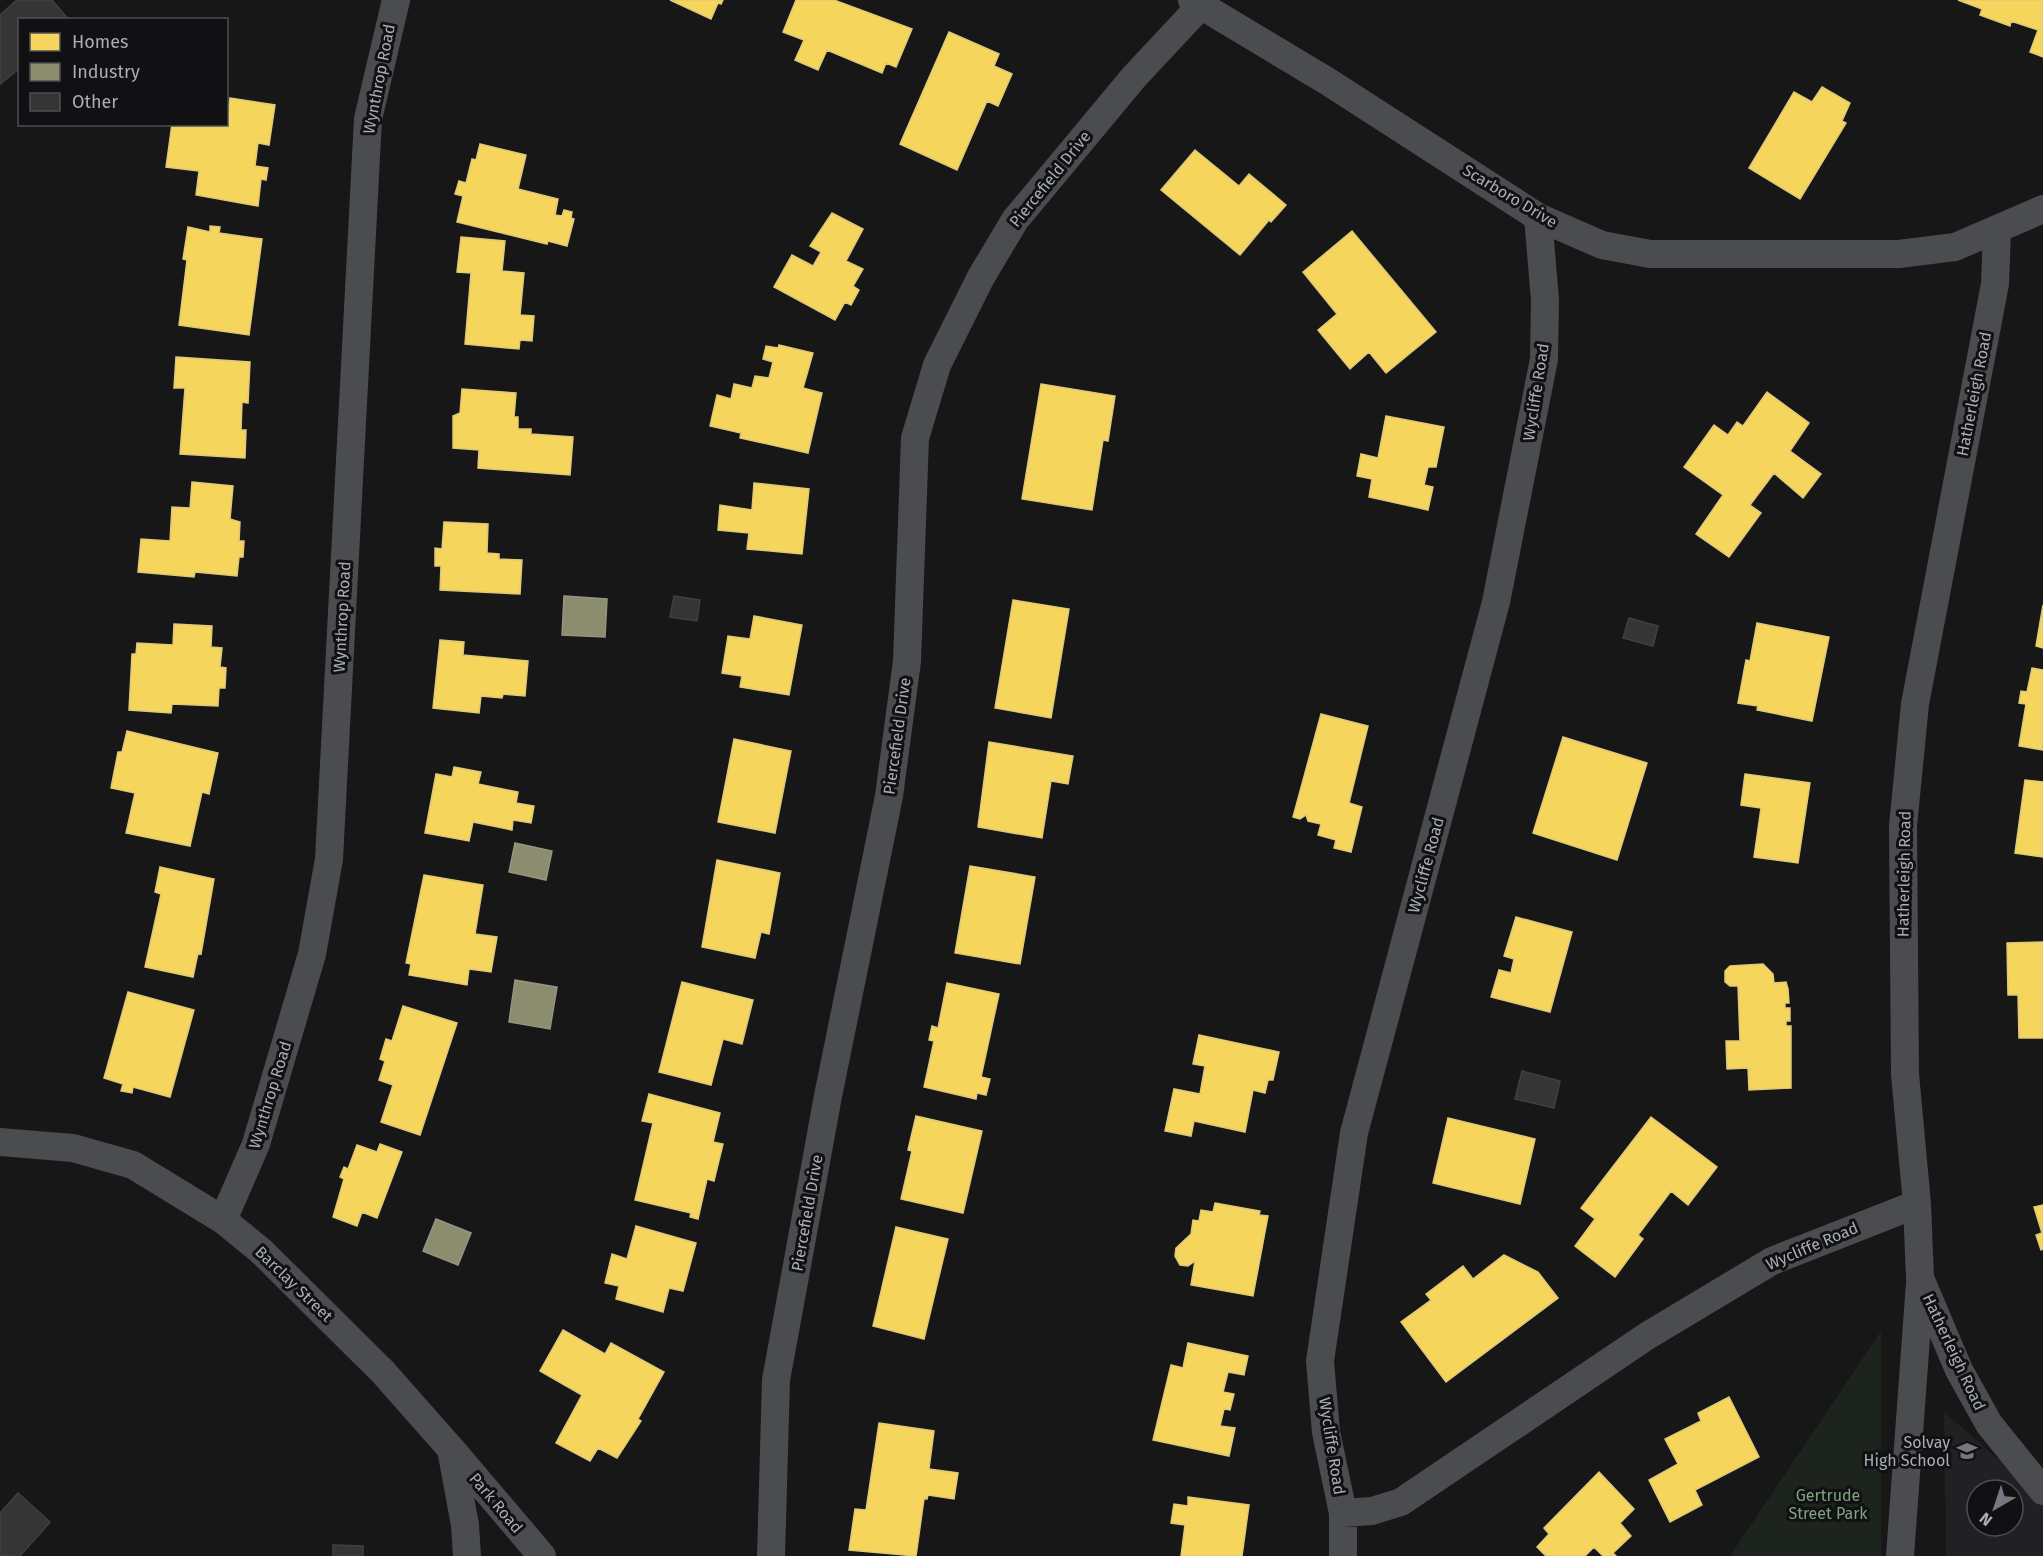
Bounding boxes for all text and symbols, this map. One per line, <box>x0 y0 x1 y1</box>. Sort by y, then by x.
legend <box>18 18 228 126</box>
street label: Wynthrop Road <box>359 23 399 135</box>
text: Homes <box>72 31 128 53</box>
text: Industry <box>72 61 140 83</box>
text: Other <box>72 91 118 113</box>
street label: Piercefield Drive <box>1005 127 1095 231</box>
street label: Scarboro Drive <box>1459 160 1561 232</box>
street label: Hatherleigh Road <box>1953 330 1995 458</box>
street label: Wycliffe Road <box>1519 342 1553 442</box>
street label: Wynthrop Road <box>330 561 354 673</box>
street label: Piercefield Drive <box>879 676 915 796</box>
street label: Hatherleigh Road <box>1893 811 1915 937</box>
street label: Wycliffe Road <box>1404 815 1448 915</box>
street label: Wynthrop Road <box>245 1039 295 1151</box>
street label: Piercefield Drive <box>787 1153 827 1273</box>
street label: Wycliffe Road <box>1763 1218 1861 1274</box>
street label: Barclay Street <box>251 1242 337 1326</box>
street label: Hatherleigh Road <box>1919 1291 1989 1413</box>
street label: Wycliffe Road <box>1315 1396 1349 1496</box>
place label: Solvay High School <box>1864 1433 1950 1470</box>
school or university icon: Solvay High School <box>1955 1439 1979 1463</box>
street label: Park Road <box>465 1469 527 1537</box>
north arrow <box>1965 1478 2025 1538</box>
park label: Gertrude Street Park <box>1788 1486 1868 1523</box>
text: N <box>1976 1509 1996 1530</box>

